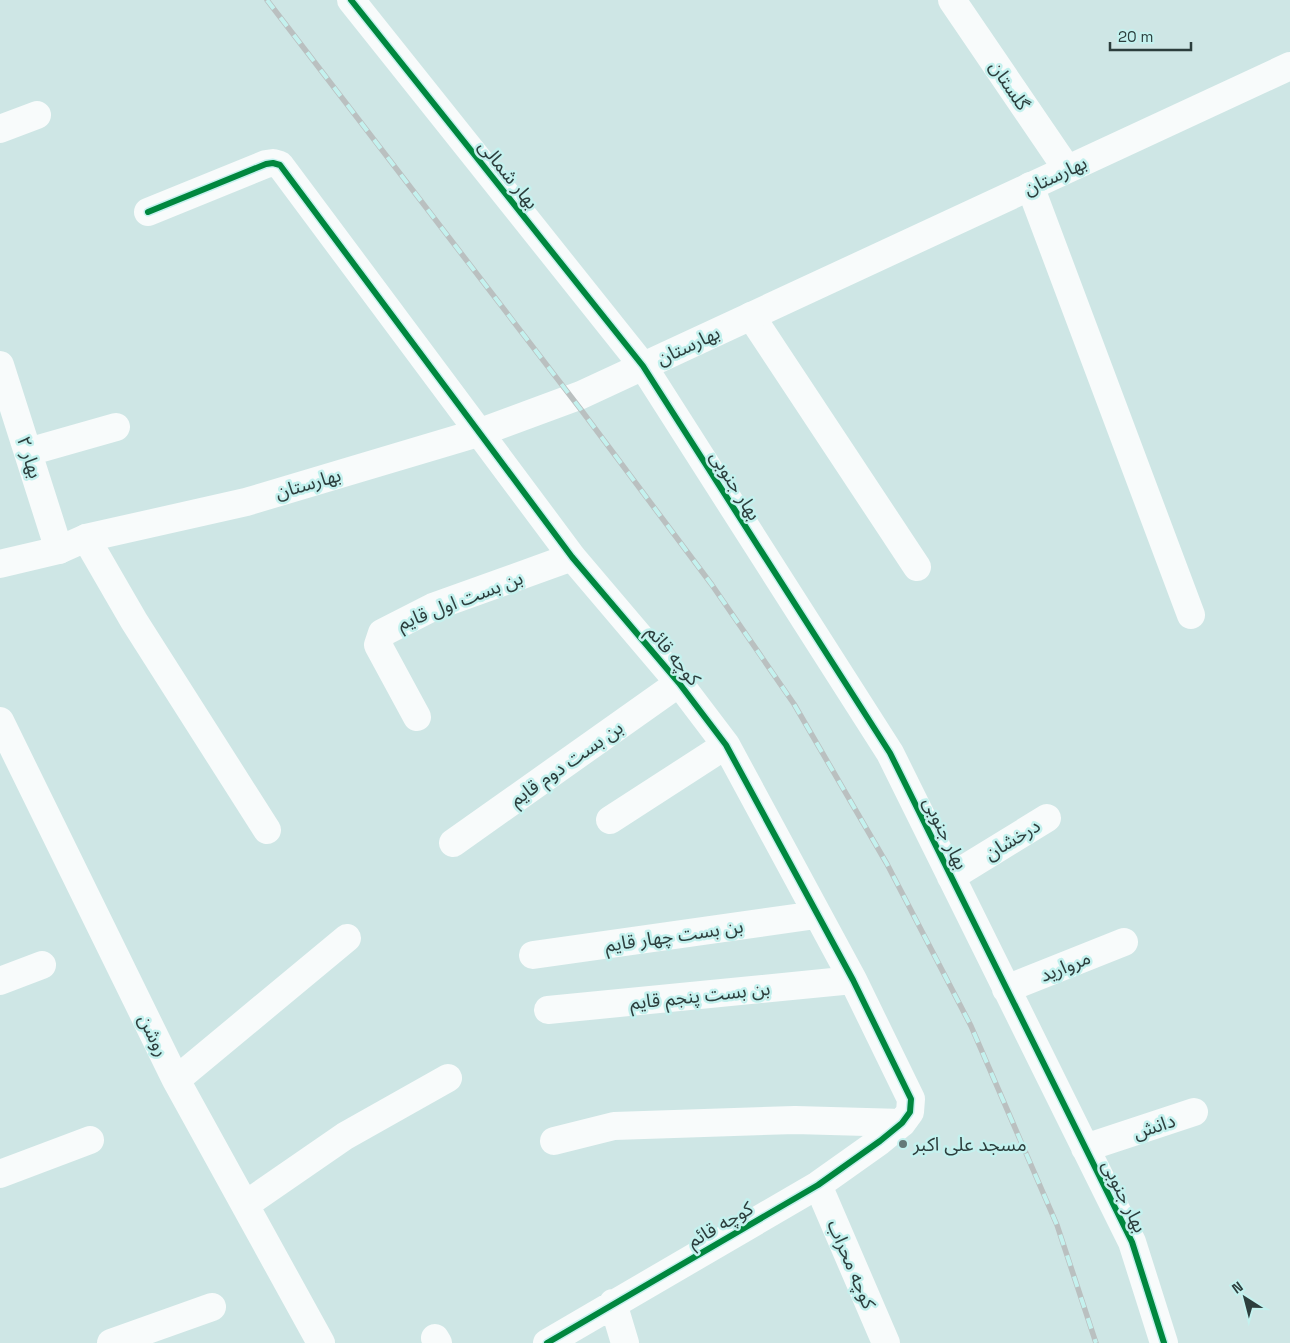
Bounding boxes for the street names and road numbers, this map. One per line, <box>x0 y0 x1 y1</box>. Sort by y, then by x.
street label: گلستان <box>984 55 1036 116</box>
street label: بهار شمالی <box>473 134 544 214</box>
street label: بهارستان <box>1019 150 1091 201</box>
street label: بهارستان <box>652 320 724 371</box>
street label: بهار ۲ <box>11 433 48 481</box>
street label: بهار جنوبی <box>704 446 767 525</box>
street label: بهارستان <box>272 462 344 505</box>
street label: بن بست اول قایم <box>394 565 527 638</box>
street label: کوچه قائم <box>639 620 707 693</box>
street label: بن بست دوم قایم <box>505 715 629 813</box>
street label: بهار جنوبی <box>917 793 974 874</box>
street label: درخشان <box>980 813 1045 866</box>
street label: بن بست چهار قایم <box>603 913 745 960</box>
street label: مروارید <box>1036 945 1094 988</box>
street label: بن بست پنجم قایم <box>629 976 772 1017</box>
street label: روشن <box>133 1010 174 1061</box>
street label: دانش <box>1130 1108 1178 1145</box>
street label: بهار جنوبی <box>1096 1156 1153 1237</box>
street label: کوچه قائم <box>683 1195 760 1255</box>
street label: کوچه محراب <box>821 1216 882 1314</box>

